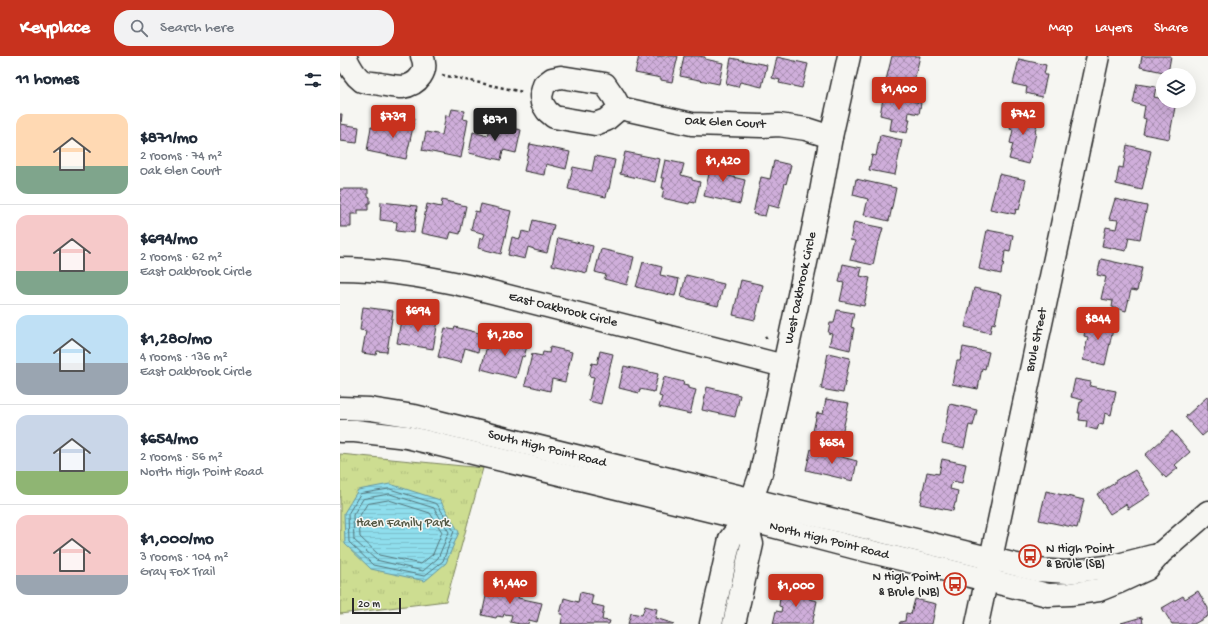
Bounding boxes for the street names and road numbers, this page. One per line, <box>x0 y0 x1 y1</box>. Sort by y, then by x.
street label: Oak Glen Court <box>684 113 767 133</box>
street label: West Oakbrook Circle <box>782 230 820 345</box>
street label: East Oakbrook Circle <box>507 289 619 331</box>
street label: Brule Street <box>1023 305 1051 374</box>
street label: South High Point Road <box>486 427 609 471</box>
street label: North High Point Road <box>768 519 892 563</box>

